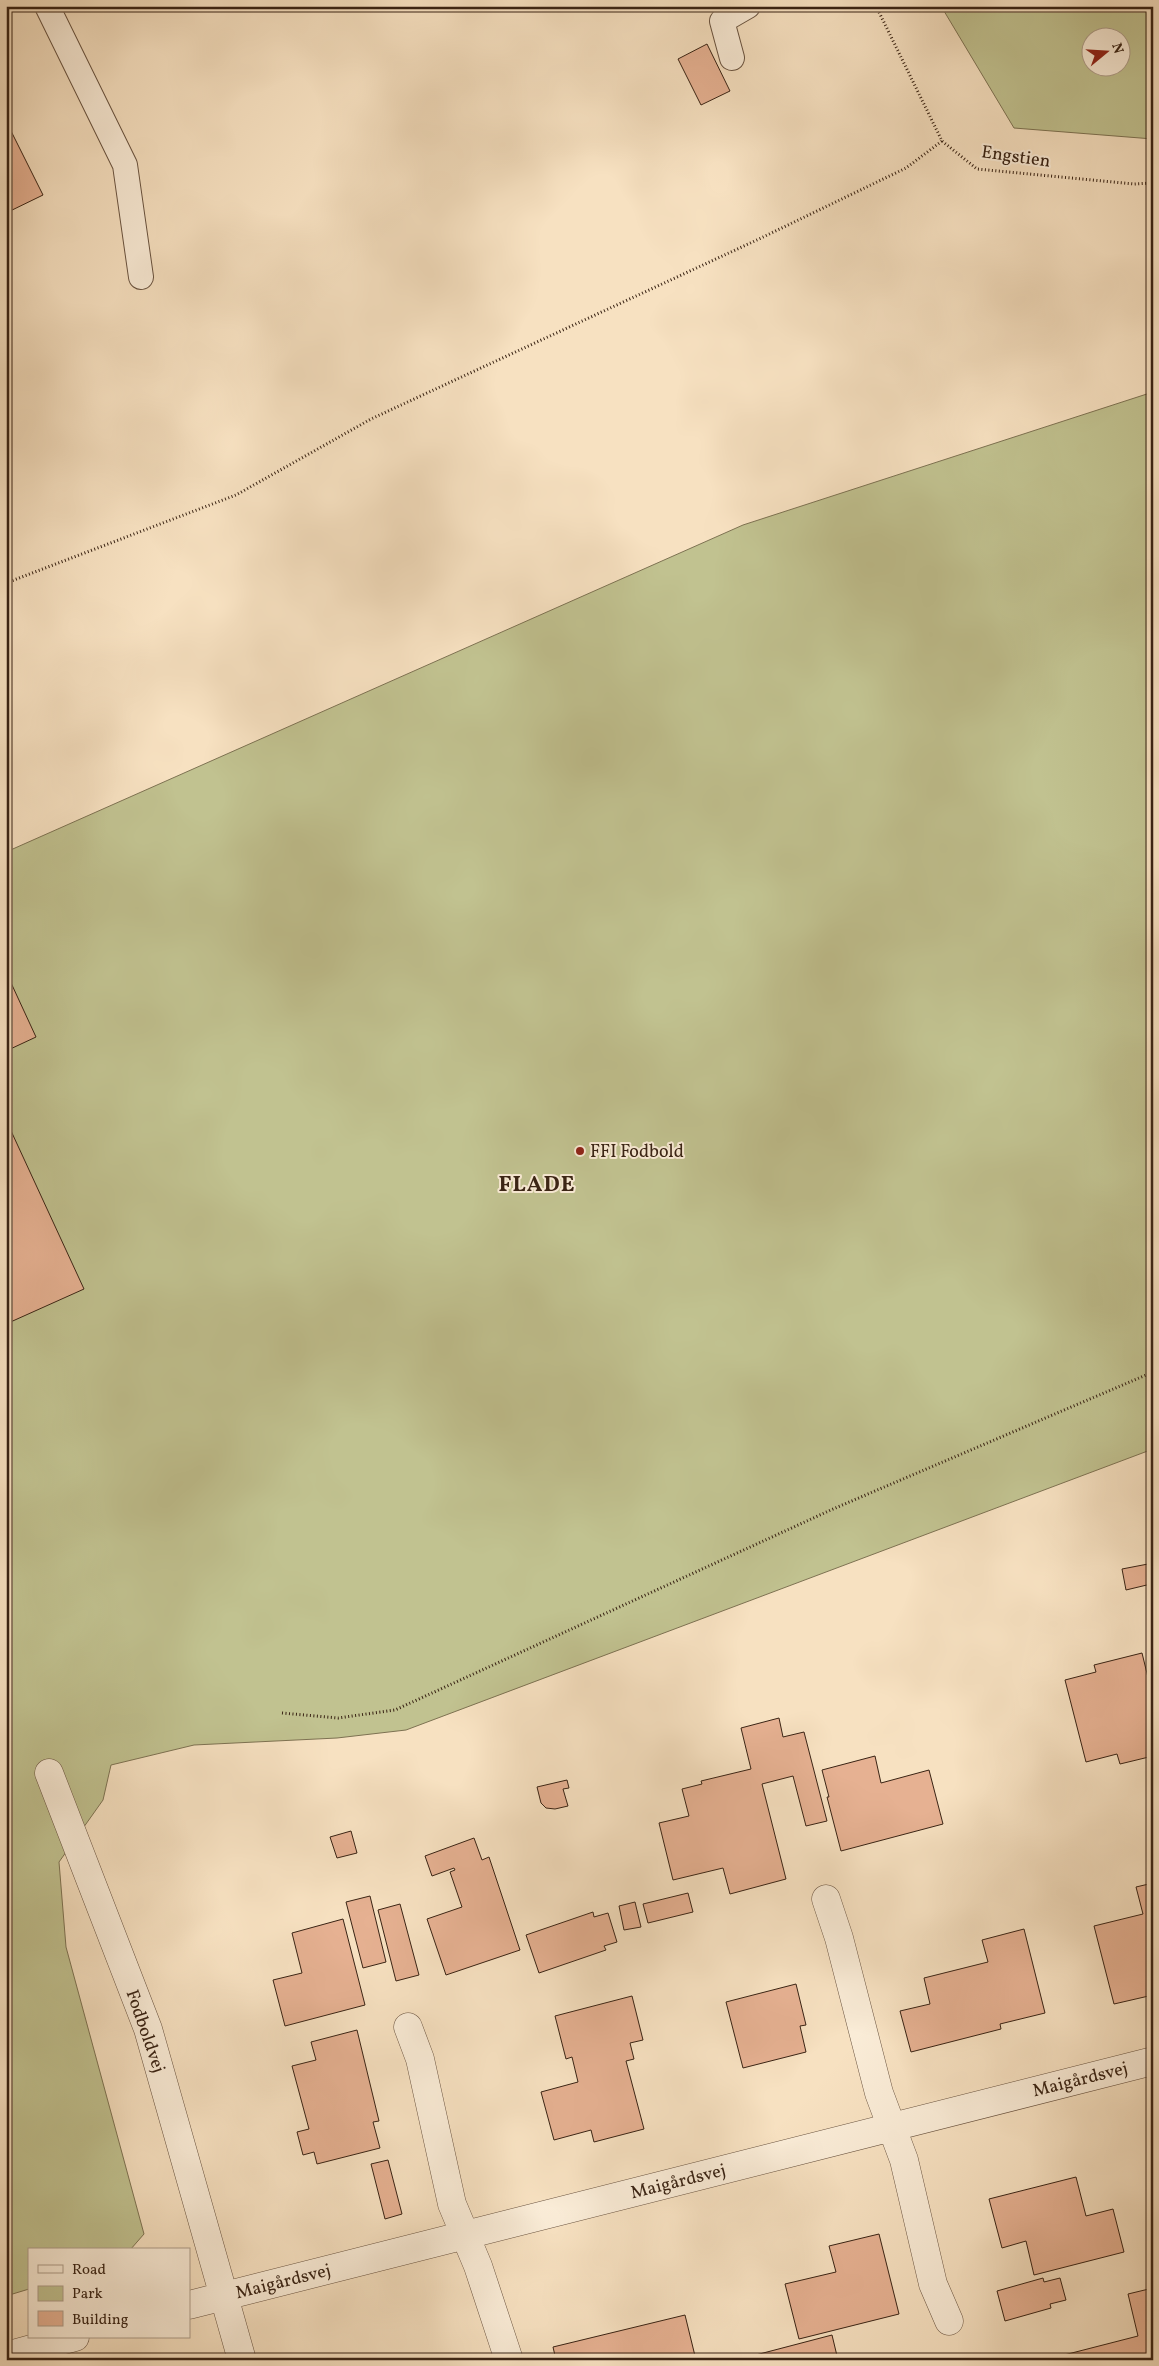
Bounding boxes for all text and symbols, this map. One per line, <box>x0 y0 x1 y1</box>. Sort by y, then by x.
north arrow <box>1082 28 1132 78</box>
text: N <box>1106 41 1128 56</box>
street label: Engstien <box>980 140 1052 175</box>
place label: FFI Fodbold <box>590 1140 684 1165</box>
marker: FFI Fodbold <box>574 1145 586 1157</box>
district label: FLADE <box>499 1170 575 1201</box>
street label: Fodboldvej <box>119 1986 171 2077</box>
street label: Maigårdsvej <box>1030 2057 1131 2104</box>
street label: Maigårdsvej <box>628 2159 729 2206</box>
legend <box>28 2248 190 2338</box>
street label: Maigårdsvej <box>233 2259 334 2306</box>
text: Road <box>72 2260 106 2281</box>
text: Park <box>72 2284 103 2305</box>
text: Building <box>72 2310 129 2331</box>

